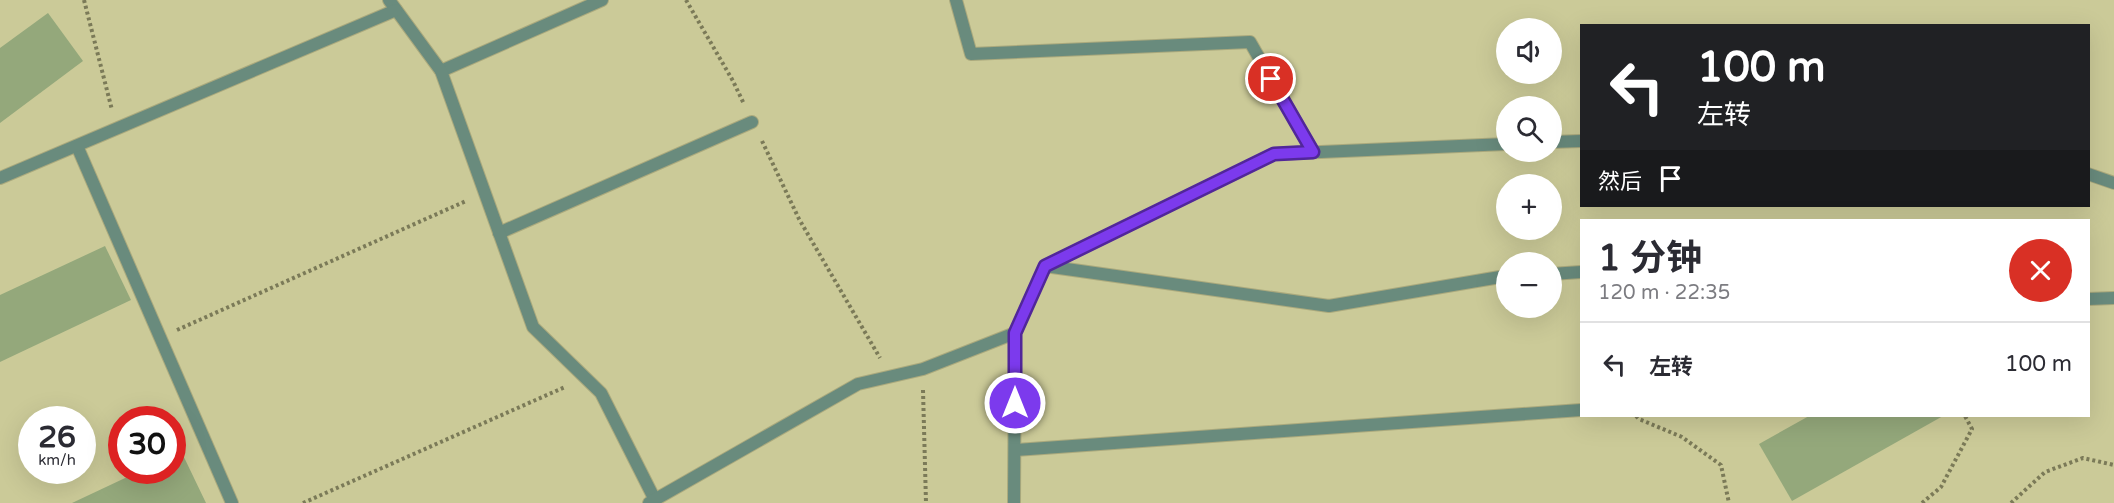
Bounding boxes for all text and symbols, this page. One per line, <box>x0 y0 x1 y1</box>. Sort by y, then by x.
map controls <box>1496 18 1562 318</box>
button: sound <box>1496 18 1562 84</box>
text: 100 m <box>1697 42 1826 93</box>
icon: left <box>1598 48 1676 126</box>
pin <box>1245 53 1296 104</box>
icon: arrive <box>1254 62 1287 95</box>
button: search <box>1496 96 1562 162</box>
text: 左转 <box>1697 99 1751 132</box>
icon: arrive <box>1654 162 1687 195</box>
text: 然后 <box>1598 169 1642 195</box>
button: + <box>1496 174 1562 240</box>
text: 1 分钟 <box>1598 237 1702 280</box>
button: close <box>2009 239 2072 302</box>
button: − <box>1496 252 1562 318</box>
text: 120 m · 22:35 <box>1598 281 1730 305</box>
icon: left <box>1598 348 1631 381</box>
text: 100 m <box>2005 351 2072 377</box>
text: 左转 <box>1649 354 1693 380</box>
position arrow <box>983 371 1047 435</box>
speed limit sign: 30 <box>108 406 186 484</box>
text: 26 <box>38 419 76 456</box>
text: km/h <box>38 451 76 469</box>

